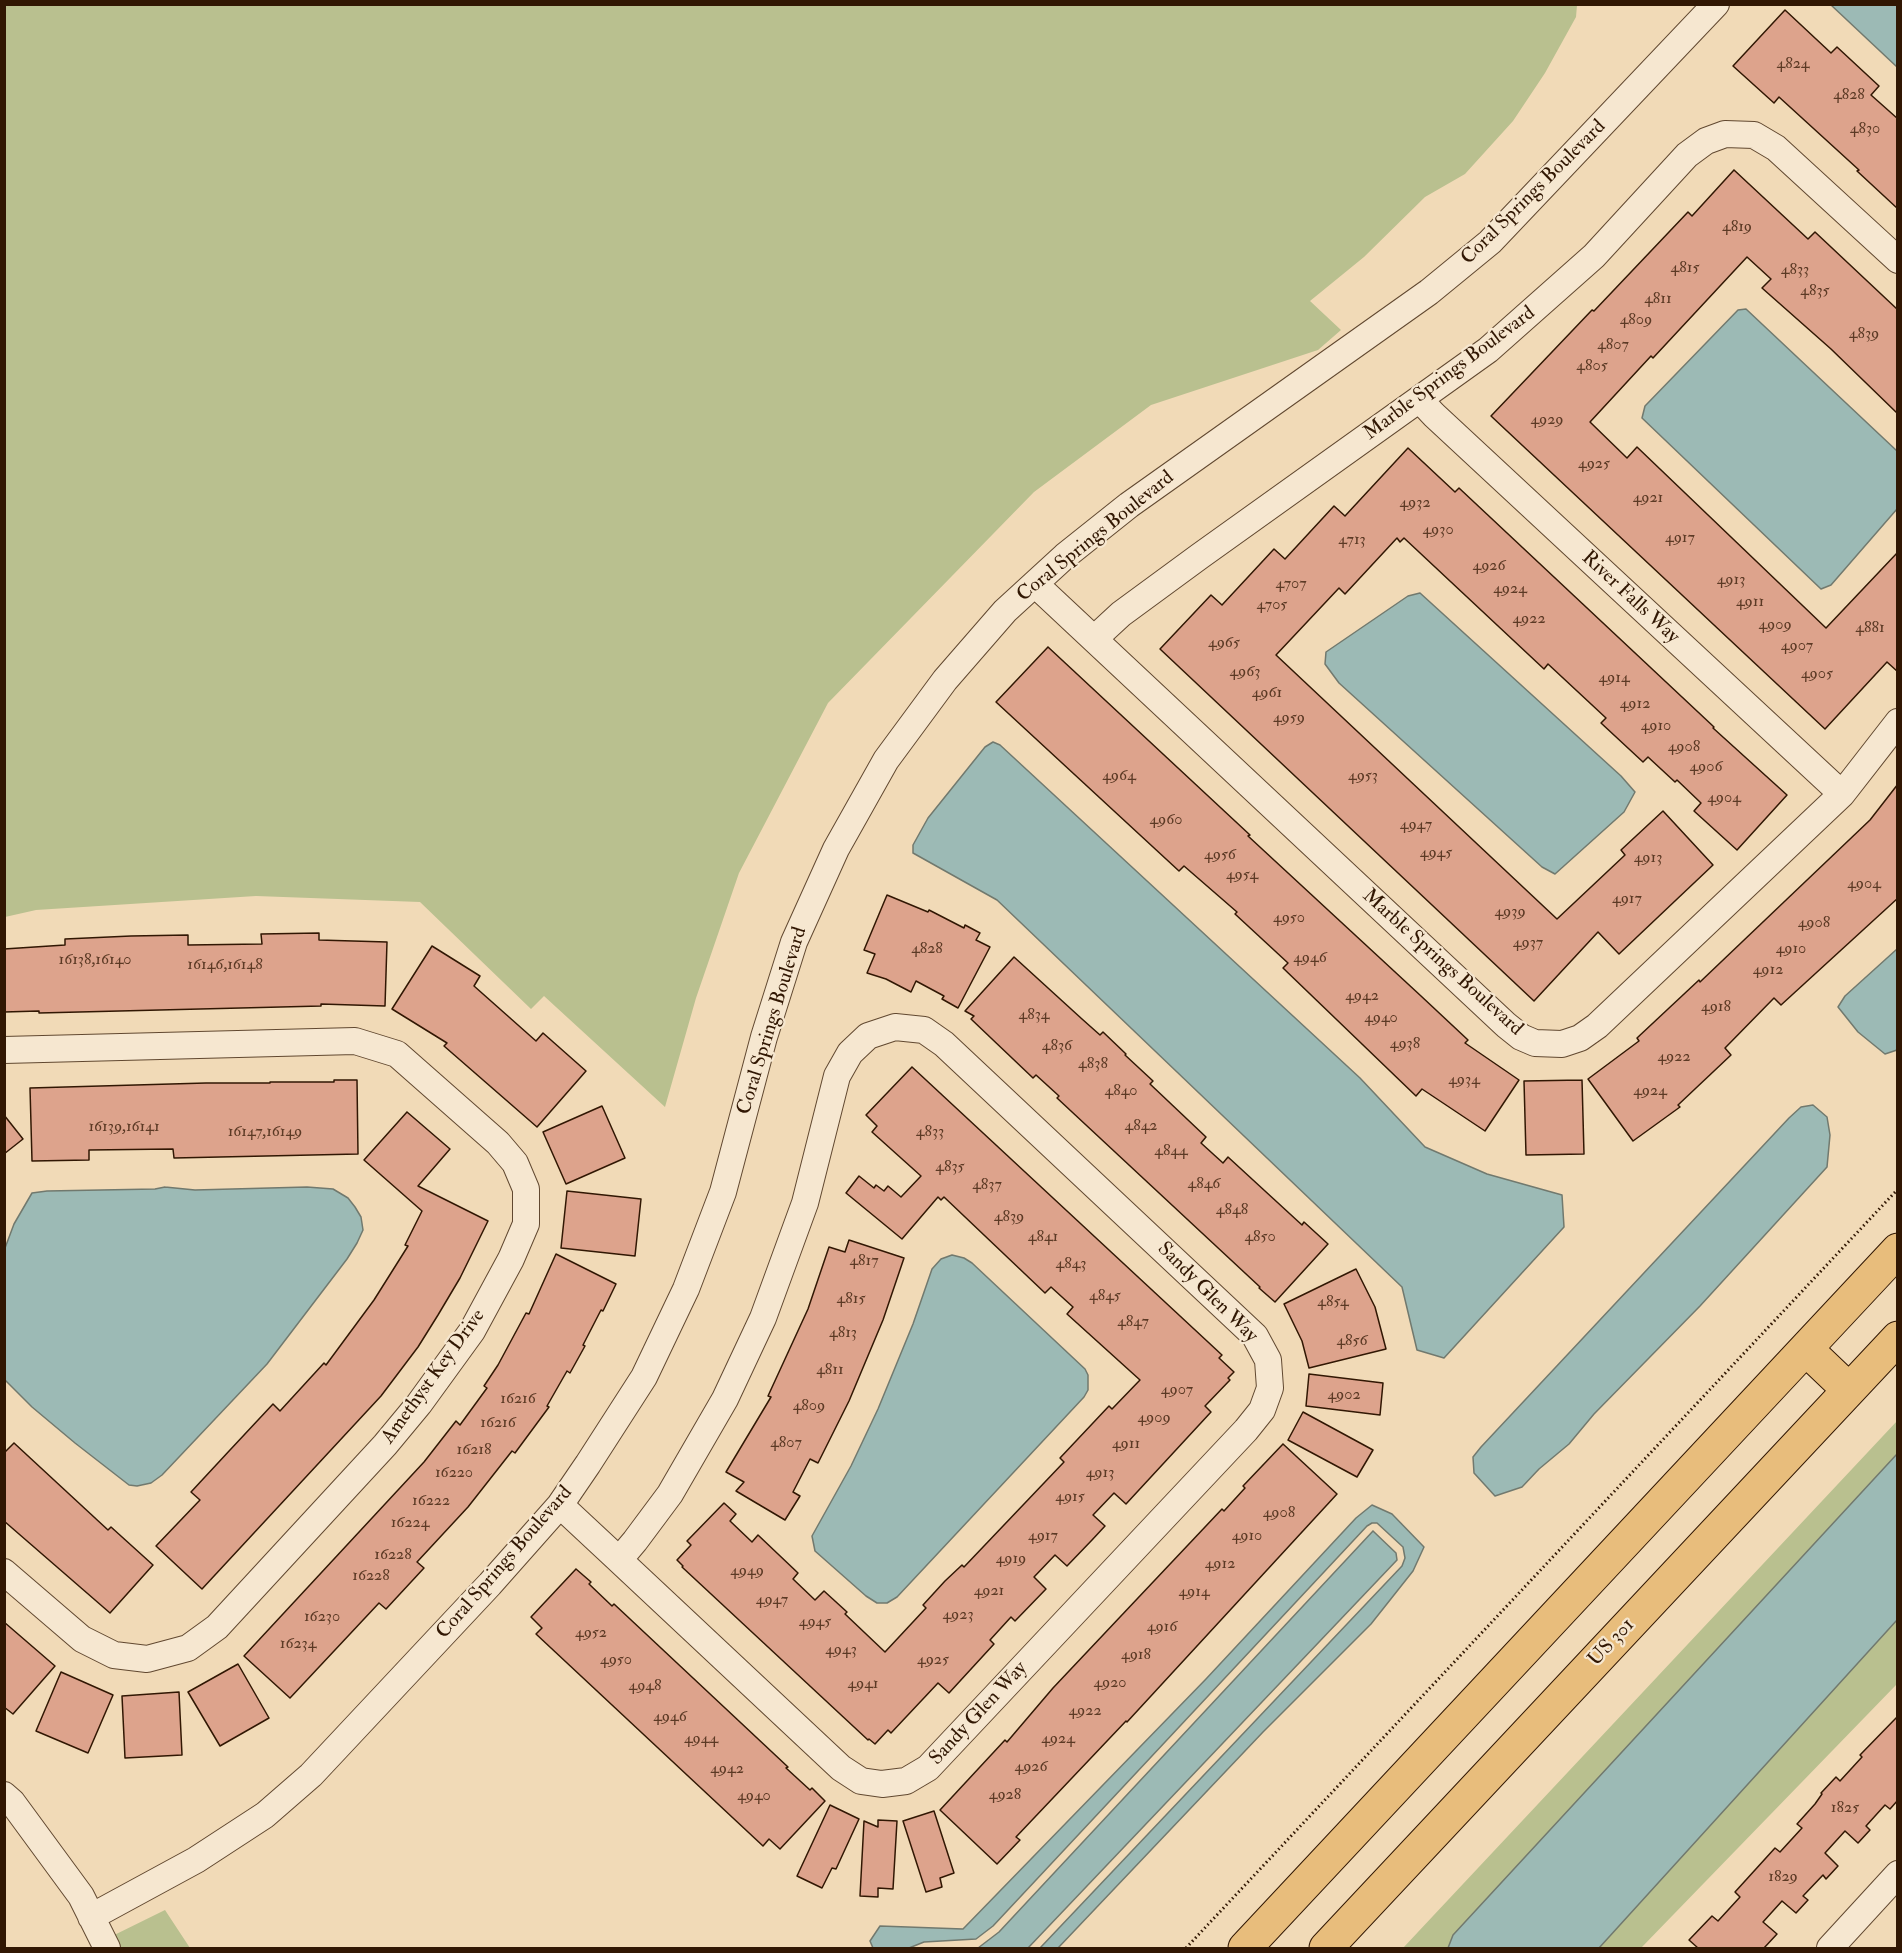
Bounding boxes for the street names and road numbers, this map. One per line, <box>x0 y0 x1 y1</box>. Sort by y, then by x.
street label: Coral Springs Boulevard <box>1457 116 1611 270</box>
street label: Marble Springs Boulevard <box>1360 302 1540 446</box>
street label: Coral Springs Boulevard <box>1013 466 1179 608</box>
street label: River Falls Way <box>1576 547 1684 649</box>
street label: Marble Springs Boulevard <box>1357 885 1527 1041</box>
street label: Coral Springs Boulevard <box>733 924 813 1118</box>
street label: Sandy Glen Way <box>1152 1238 1262 1348</box>
street label: Amethyst Key Drive <box>377 1305 491 1449</box>
street label: Coral Springs Boulevard <box>432 1482 578 1644</box>
street label: US 301 <box>1584 1614 1640 1672</box>
street label: Sandy Glen Way <box>925 1657 1033 1771</box>

